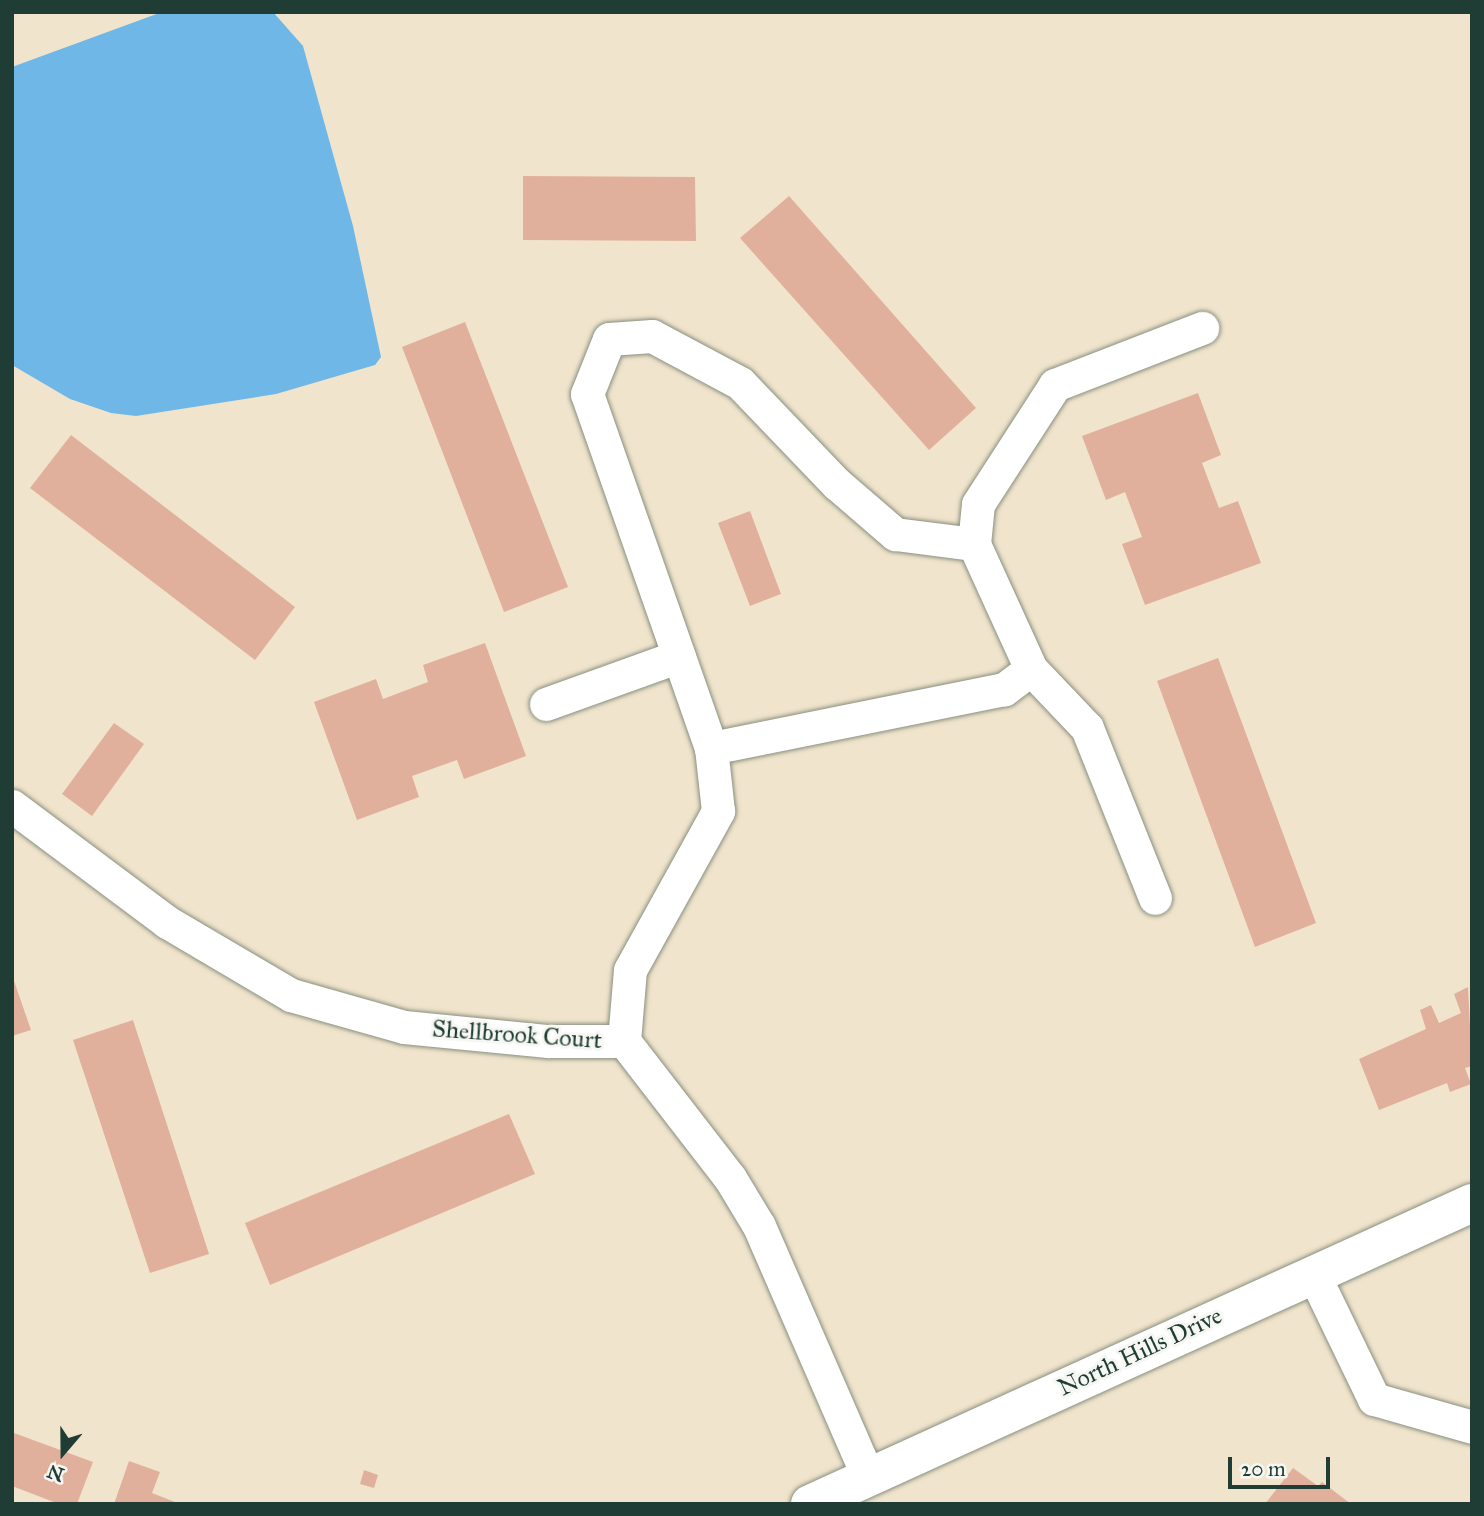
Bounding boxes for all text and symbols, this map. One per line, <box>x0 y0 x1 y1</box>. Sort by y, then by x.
street label: Shellbrook Court <box>431 1015 603 1055</box>
street label: North Hills Drive <box>1053 1301 1227 1403</box>
north arrow <box>28 1418 98 1488</box>
scale bar <box>1232 1442 1334 1486</box>
text: 20 m <box>1241 1456 1286 1482</box>
text: N <box>44 1460 67 1487</box>

